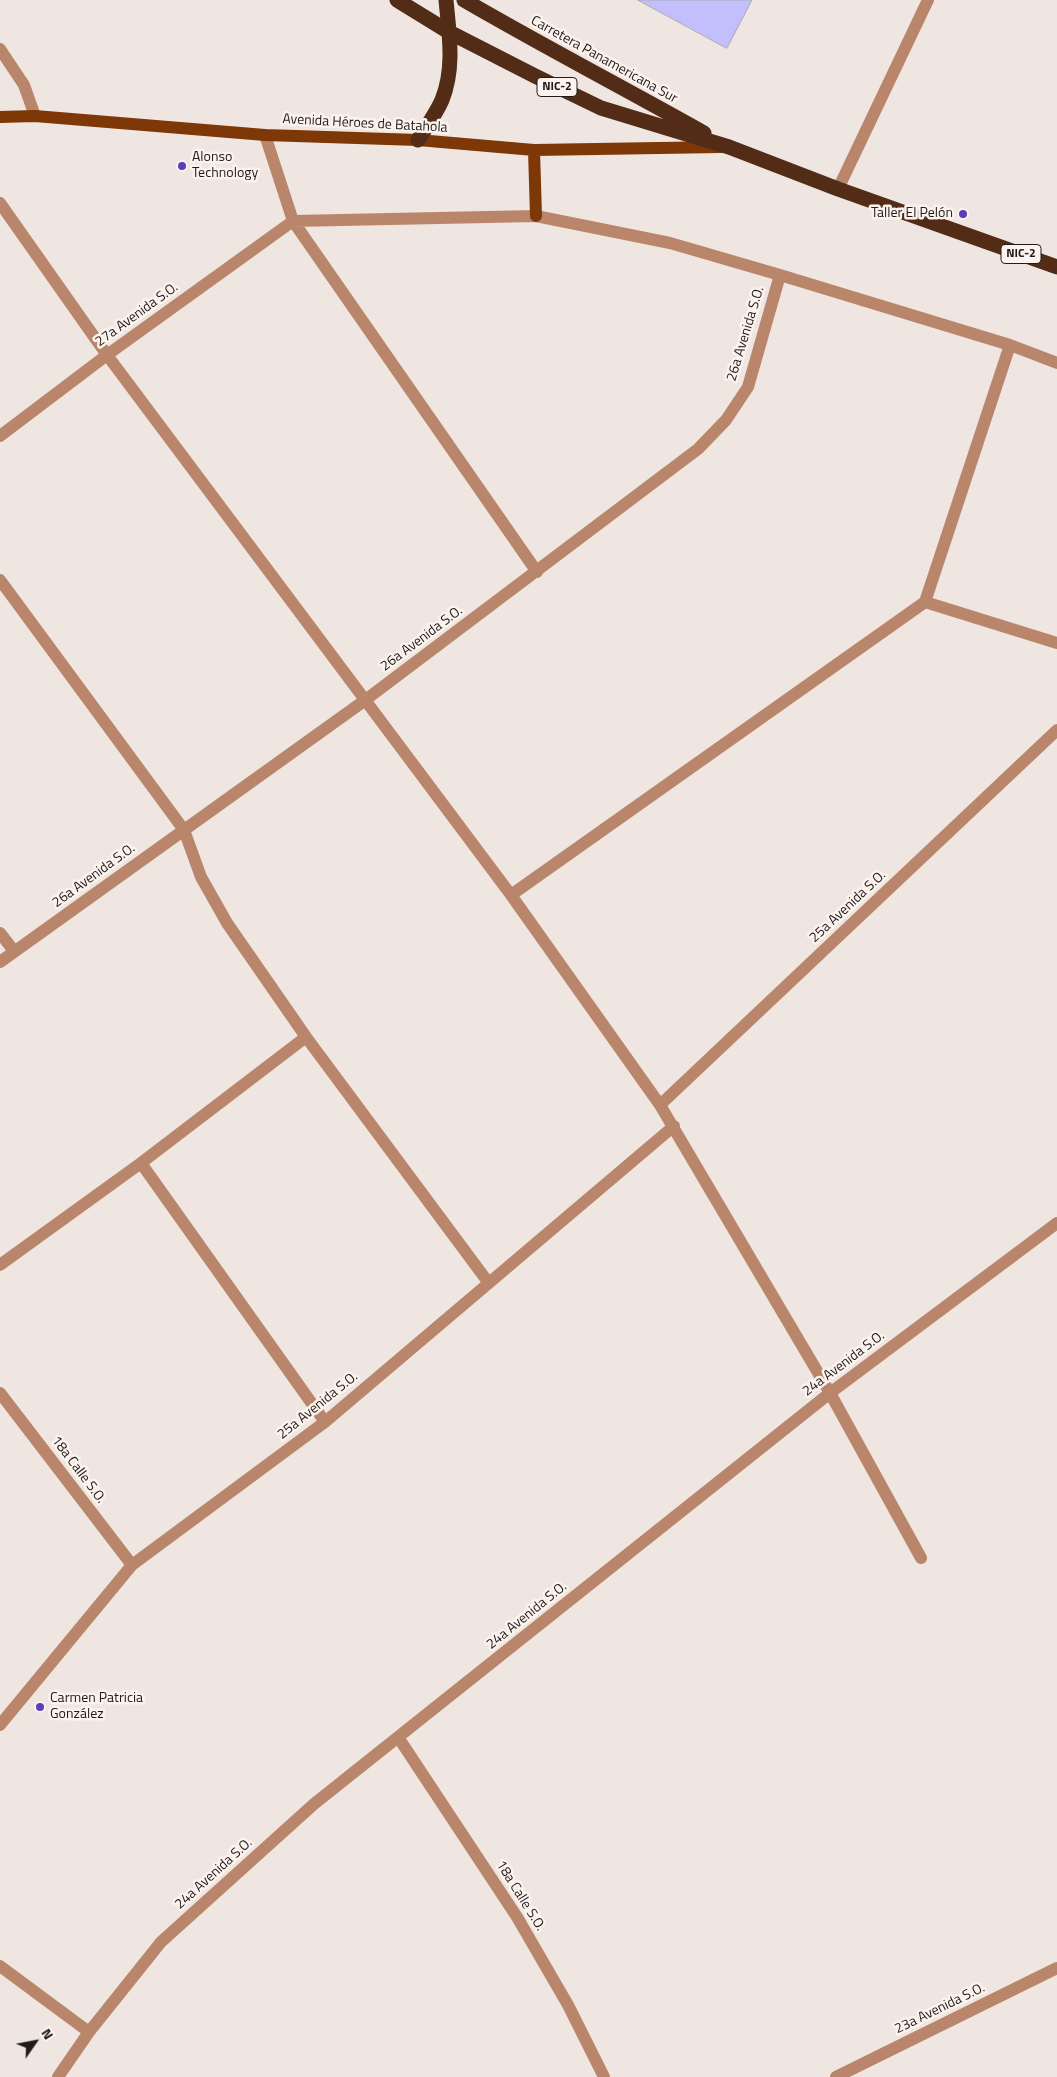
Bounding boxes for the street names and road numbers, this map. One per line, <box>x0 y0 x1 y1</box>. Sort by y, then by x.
street label: Carretera Panamericana Sur <box>528 13 680 107</box>
road number: NIC-2 <box>537 77 577 96</box>
street label: Avenida Héroes de Batahola <box>282 111 448 137</box>
road number: NIC-2 <box>1001 244 1041 264</box>
street label: 27a Avenida S.O. <box>92 279 182 351</box>
street label: 26a Avenida S.O. <box>724 285 768 383</box>
street label: 26a Avenida S.O. <box>378 603 466 675</box>
street label: 26a Avenida S.O. <box>49 840 139 912</box>
street label: 25a Avenida S.O. <box>806 867 890 947</box>
street label: 24a Avenida S.O. <box>800 1328 888 1400</box>
street label: 25a Avenida S.O. <box>275 1369 361 1443</box>
street label: 18a Calle S.O. <box>47 1433 109 1507</box>
street label: 24a Avenida S.O. <box>484 1579 570 1653</box>
street label: 24a Avenida S.O. <box>172 1835 256 1913</box>
street label: 18a Calle S.O. <box>492 1858 548 1934</box>
street label: 23a Avenida S.O. <box>892 1980 988 2038</box>

